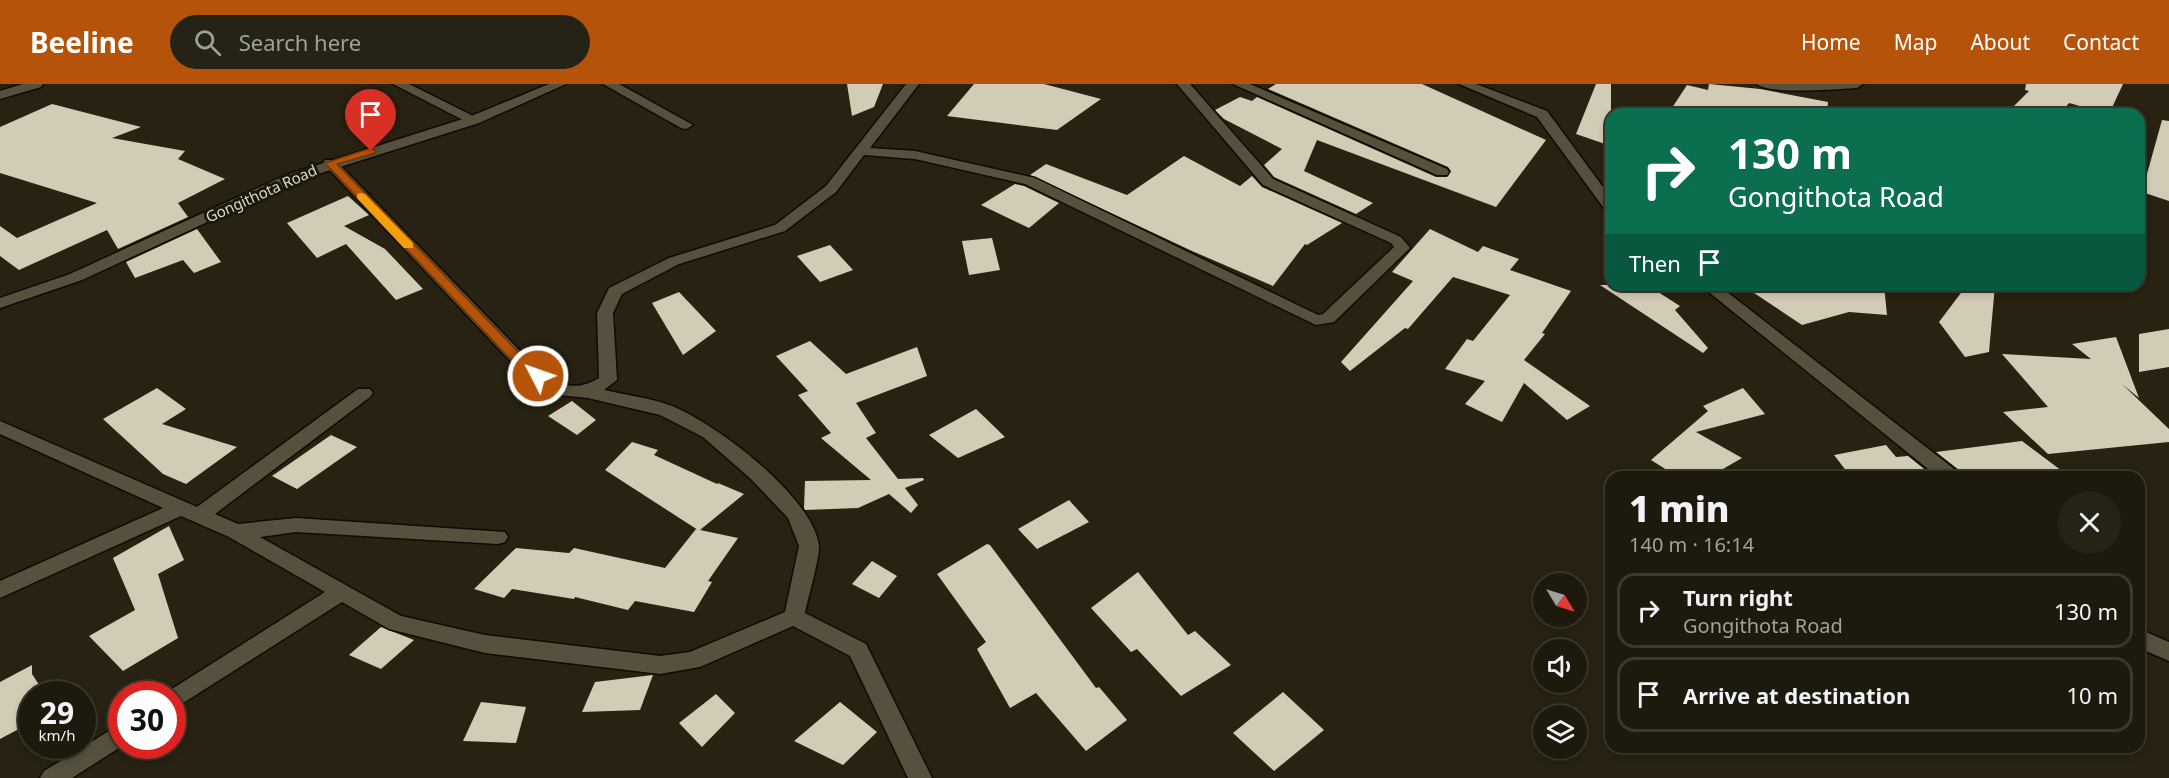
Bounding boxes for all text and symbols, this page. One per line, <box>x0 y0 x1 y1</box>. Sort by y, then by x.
search box <box>170 15 590 69</box>
text: Beeline <box>30 23 134 61</box>
icon: search <box>191 26 224 59</box>
text: Search here <box>239 27 361 57</box>
text: Home <box>1801 28 1861 56</box>
text: Map <box>1894 28 1937 56</box>
text: About <box>1970 28 2030 56</box>
text: Contact <box>2063 28 2139 56</box>
pin <box>345 89 396 151</box>
icon: arrive <box>354 98 387 131</box>
text: 130 m <box>1728 124 1852 181</box>
icon: right <box>1629 132 1707 210</box>
street label: Gongithota Road <box>202 159 320 227</box>
text: Gongithota Road <box>1728 178 1944 215</box>
icon: arrive <box>1693 246 1726 279</box>
text: Then <box>1629 248 1681 278</box>
position arrow <box>506 344 570 408</box>
text: 1 min <box>1629 484 1730 533</box>
button: close <box>2058 491 2121 554</box>
text: 140 m · 16:14 <box>1629 531 1754 558</box>
north arrow <box>1533 573 1587 627</box>
map controls <box>1533 573 1587 759</box>
text: Turn right <box>1683 582 1793 612</box>
icon: right <box>1632 594 1665 627</box>
text: 130 m <box>2054 596 2118 626</box>
text: Gongithota Road <box>1683 612 1843 639</box>
button: sound <box>1533 639 1587 693</box>
icon: arrive <box>1632 678 1665 711</box>
text: Arrive at destination <box>1683 680 1910 710</box>
text: 10 m <box>2067 680 2118 710</box>
speed limit sign: 30 <box>108 681 186 759</box>
text: 29 <box>40 692 74 733</box>
button: layers <box>1533 705 1587 759</box>
text: km/h <box>39 725 75 745</box>

